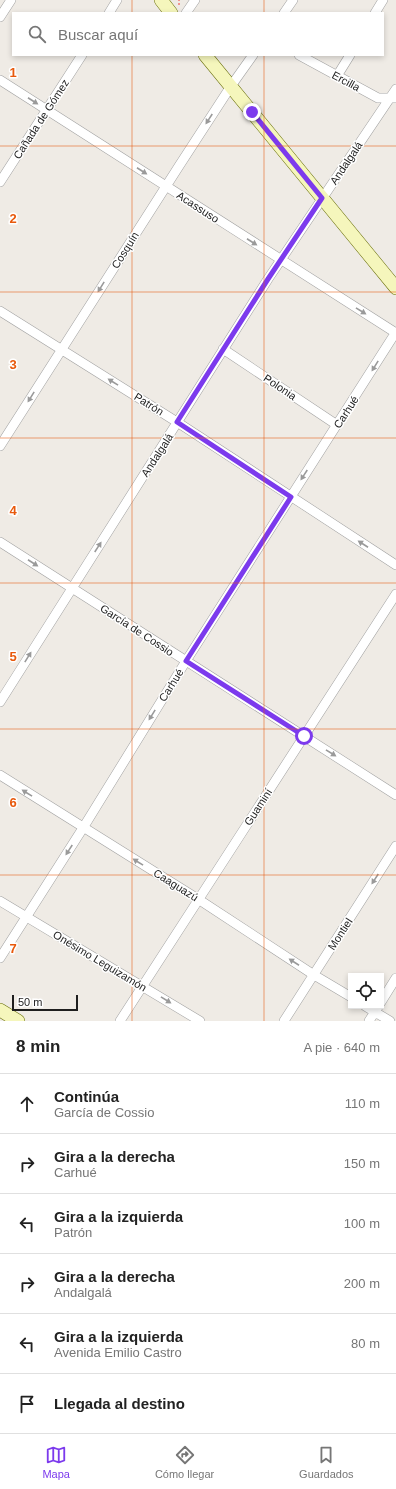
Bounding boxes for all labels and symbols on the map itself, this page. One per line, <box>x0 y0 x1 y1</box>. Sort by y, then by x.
text: 1 <box>9 65 17 80</box>
street label: Ercilla <box>330 69 363 94</box>
street label: Cañada de Gómez <box>11 77 71 161</box>
one-way arrow <box>28 97 38 105</box>
route end <box>243 103 261 121</box>
one-way arrow <box>206 113 213 125</box>
street label: Andalgalá <box>327 139 365 187</box>
one-way arrow <box>137 167 147 175</box>
street label: Acassuso <box>175 189 221 225</box>
text: 2 <box>9 211 17 226</box>
street label: Cosquín <box>109 229 141 271</box>
one-way arrow <box>246 238 257 245</box>
one-way arrow <box>97 282 105 292</box>
one-way arrow <box>356 307 367 315</box>
text: 3 <box>9 357 17 372</box>
one-way arrow <box>371 360 378 372</box>
street label: Polonia <box>261 372 299 403</box>
one-way arrow <box>107 379 119 386</box>
street label: Patrón <box>132 390 166 418</box>
one-way arrow <box>28 391 35 403</box>
street label: Carhué <box>331 394 361 430</box>
street label: Andalgalá <box>139 430 176 479</box>
one-way arrow <box>301 470 308 481</box>
text: 4 <box>9 503 17 518</box>
one-way arrow <box>358 540 368 548</box>
one-way arrow <box>94 541 101 553</box>
one-way arrow <box>28 559 38 567</box>
street label: García de Cossio <box>98 602 176 658</box>
text: 5 <box>9 649 17 664</box>
one-way arrow <box>24 652 32 662</box>
street label: Carhué <box>156 667 186 703</box>
one-way arrow <box>149 709 156 721</box>
route start <box>295 727 313 745</box>
one-way arrow <box>325 750 337 757</box>
street label: Guaminí <box>242 786 274 828</box>
one-way arrow <box>21 789 33 796</box>
text: 6 <box>9 795 17 810</box>
one-way arrow <box>65 844 73 855</box>
one-way arrow <box>132 858 143 865</box>
street label: Caaguazú <box>152 867 200 903</box>
one-way arrow <box>371 874 379 884</box>
street label: Montiel <box>325 916 355 952</box>
street label: Onésimo Leguizamón <box>51 928 149 994</box>
text: 7 <box>9 941 17 956</box>
one-way arrow <box>289 958 299 966</box>
scale bar <box>12 993 78 1012</box>
one-way arrow <box>160 996 172 1003</box>

